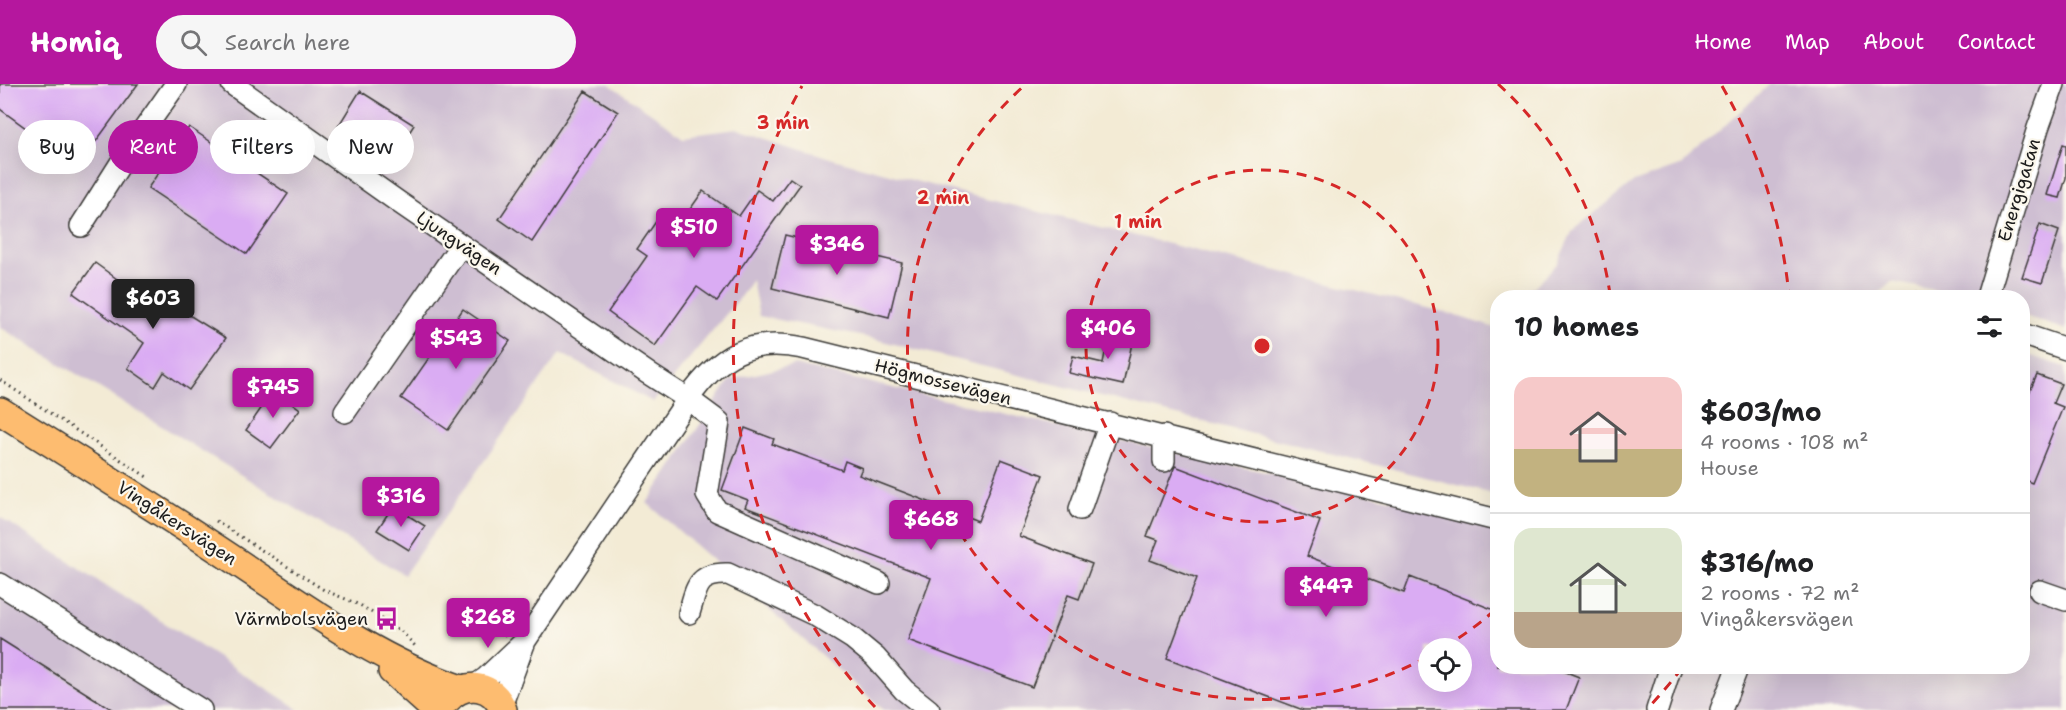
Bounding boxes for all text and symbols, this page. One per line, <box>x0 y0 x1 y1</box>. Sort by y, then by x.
search box <box>156 15 576 69</box>
text: Homiq <box>30 23 120 61</box>
icon: search <box>177 26 210 59</box>
text: Search here <box>225 28 351 57</box>
text: Home <box>1694 28 1752 56</box>
text: Map <box>1785 28 1830 56</box>
text: About <box>1863 28 1924 56</box>
text: Contact <box>1957 28 2036 56</box>
text: 3 min <box>757 111 809 135</box>
chip: Buy <box>18 120 96 174</box>
chip: Rent <box>108 120 198 174</box>
chip: Filters <box>210 120 315 174</box>
chip: New <box>327 120 414 174</box>
street label: Energigatan <box>1992 136 2046 244</box>
text: 2 min <box>917 186 969 210</box>
street label: Ljungvägen <box>412 206 506 280</box>
pin: $510 <box>658 208 730 259</box>
text: 1 min <box>1114 210 1162 234</box>
text: $510 <box>670 214 718 240</box>
pin: $346 <box>801 225 873 276</box>
text: $346 <box>809 231 865 257</box>
pin: $603 <box>117 279 189 330</box>
text: $603 <box>125 285 181 311</box>
pin: $406 <box>1072 309 1144 360</box>
text: 10 homes <box>1514 309 1639 344</box>
icon: filters <box>1973 310 2006 343</box>
text: $406 <box>1080 315 1136 341</box>
pin: $543 <box>420 319 492 370</box>
text: $543 <box>429 325 483 351</box>
centre of rings <box>1252 336 1272 356</box>
street label: Högmossevägen <box>872 353 1014 411</box>
pin: $745 <box>237 368 309 419</box>
text: $745 <box>246 374 300 400</box>
text: $603/mo <box>1700 394 1822 429</box>
icon: home <box>1562 401 1634 473</box>
text: 4 rooms · 108 m² <box>1700 429 1869 455</box>
text: House <box>1700 455 1759 481</box>
street label: Vingåkersvägen <box>113 475 241 571</box>
pin: $316 <box>365 477 437 528</box>
text: $316 <box>376 483 426 509</box>
pin: $668 <box>895 500 967 551</box>
text: $668 <box>903 506 959 532</box>
text: $316/mo <box>1700 545 1814 580</box>
icon: home <box>1562 552 1634 624</box>
pin: $447 <box>1290 567 1362 618</box>
text: $447 <box>1299 573 1353 599</box>
text: 2 rooms · 72 m² <box>1700 580 1859 606</box>
pin: $268 <box>452 598 524 649</box>
text: $268 <box>461 604 515 630</box>
bus stop icon: Värmbolsvägen <box>373 606 399 632</box>
text: Vingåkersvägen <box>1700 606 1853 632</box>
place label: Värmbolsvägen <box>234 607 368 631</box>
map controls <box>1418 638 1472 692</box>
button: locate <box>1418 638 1472 692</box>

